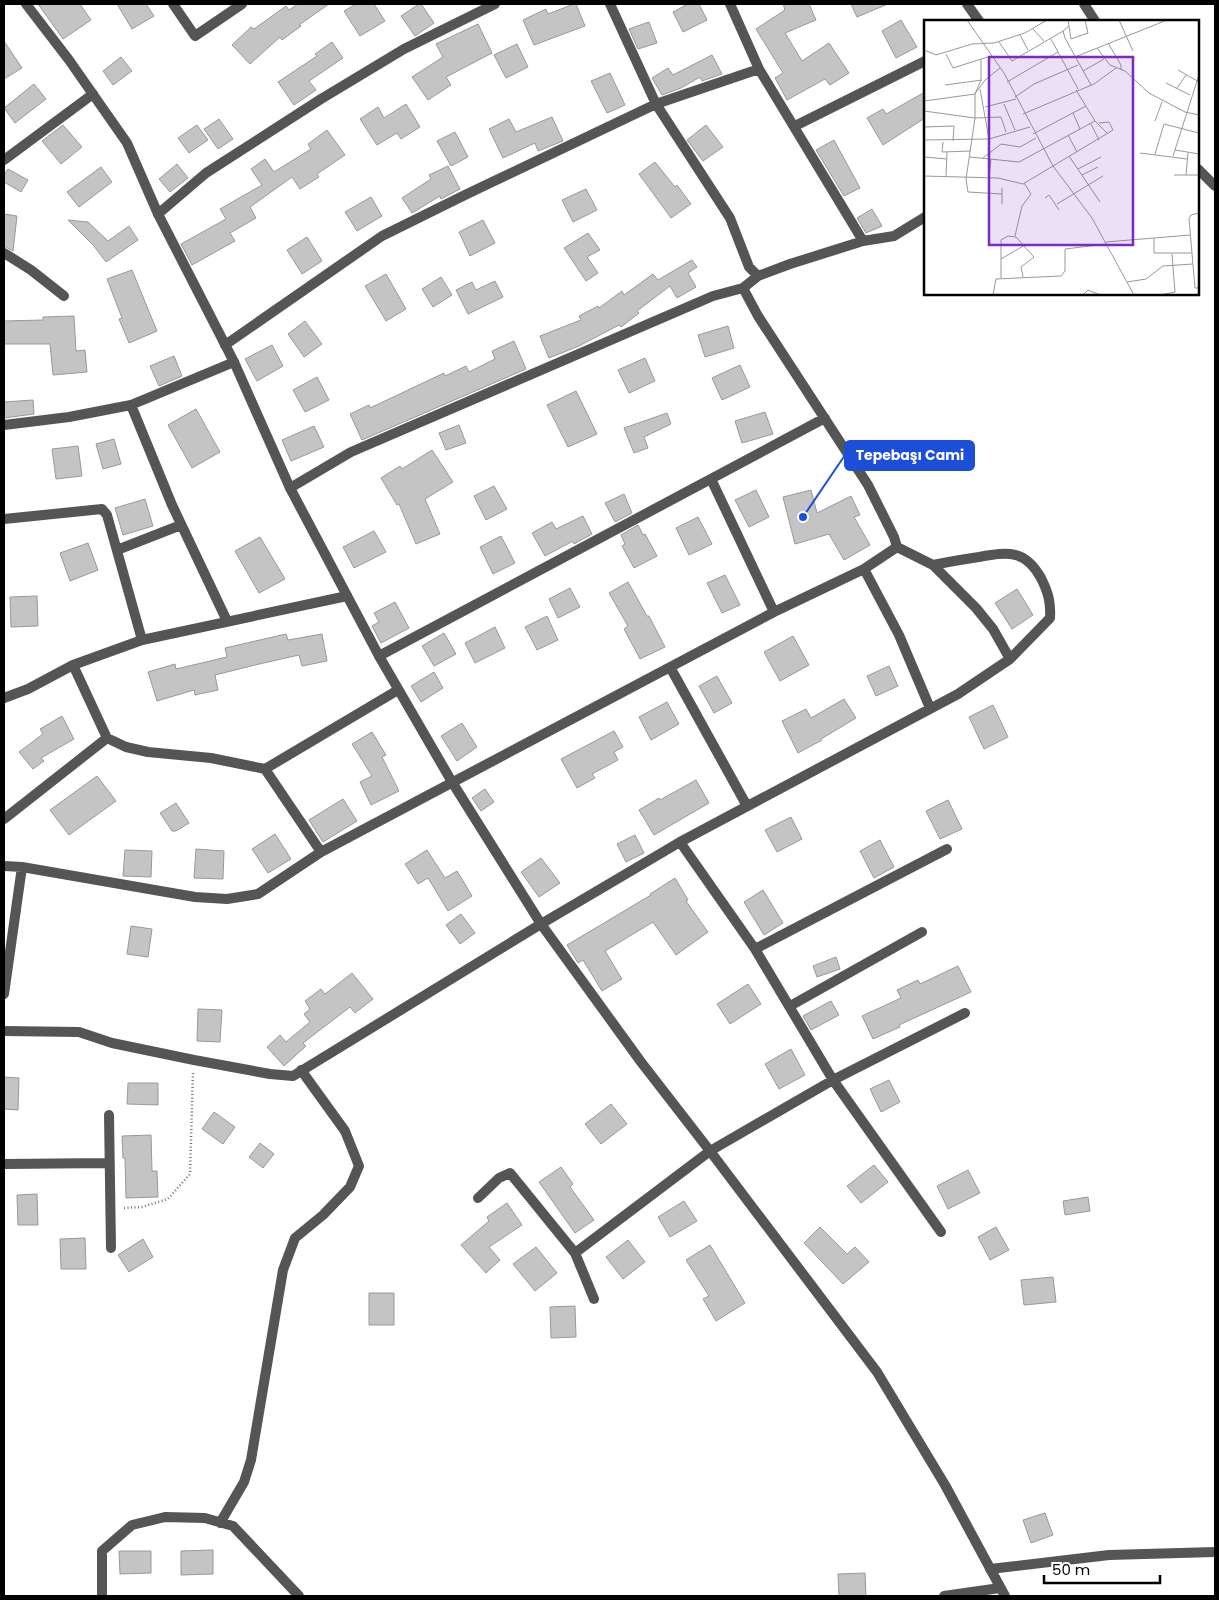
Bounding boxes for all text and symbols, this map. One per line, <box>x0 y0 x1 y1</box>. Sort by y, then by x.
inset map <box>924 20 1199 295</box>
callout: Tepebaşı Cami <box>845 441 974 470</box>
text: Tepebaşı Cami <box>856 445 964 465</box>
scale bar <box>1044 1552 1160 1584</box>
text: 50 m <box>1052 1559 1090 1580</box>

